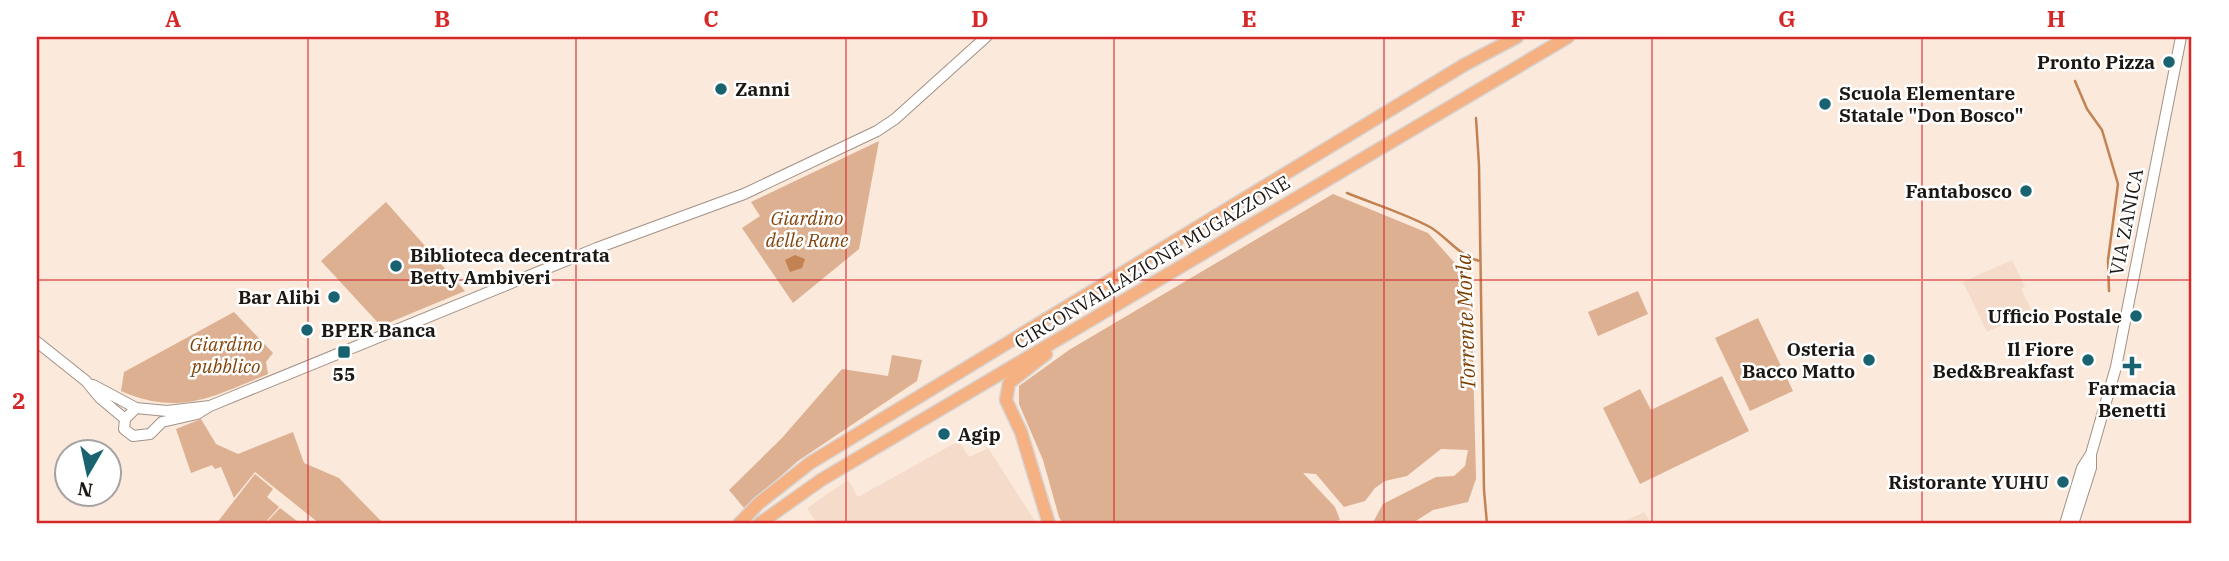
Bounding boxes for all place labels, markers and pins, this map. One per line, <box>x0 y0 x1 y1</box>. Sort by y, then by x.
place label: Pronto Pizza <box>2037 50 2155 74</box>
marker: Pronto Pizza <box>2161 54 2177 70</box>
place label: Zanni <box>735 77 790 101</box>
marker: Zanni <box>713 81 729 97</box>
place label: Scuola Elementare Statale "Don Bosco" <box>1839 81 2024 127</box>
marker: Scuola Elementare Statale "Don Bosco" <box>1817 96 1833 112</box>
place label: Fantabosco <box>1905 179 2012 203</box>
marker: Fantabosco <box>2018 183 2034 199</box>
place label: Biblioteca decentrata Betty Ambiveri <box>410 243 610 289</box>
marker: Biblioteca decentrata Betty Ambiveri <box>388 258 404 274</box>
place label: Bar Alibi <box>238 285 320 309</box>
marker: Bar Alibi <box>326 289 342 305</box>
place label: Ufficio Postale <box>1988 304 2122 328</box>
marker: Ufficio Postale <box>2128 308 2144 324</box>
place label: BPER Banca <box>321 318 436 342</box>
marker: BPER Banca <box>299 322 315 338</box>
place label: Osteria Bacco Matto <box>1742 337 1855 383</box>
place label: Il Fiore Bed&Breakfast <box>1933 337 2074 383</box>
marker: 55 <box>336 344 352 360</box>
marker: Osteria Bacco Matto <box>1861 352 1877 368</box>
marker: Il Fiore Bed&Breakfast <box>2080 352 2096 368</box>
marker: Farmacia Benetti <box>2124 358 2140 374</box>
place label: 55 <box>333 362 355 386</box>
place label: Farmacia Benetti <box>2088 376 2176 422</box>
place label: Agip <box>958 422 1001 446</box>
marker: Agip <box>936 426 952 442</box>
place label: Ristorante YUHU <box>1888 470 2049 494</box>
marker: Ristorante YUHU <box>2055 474 2071 490</box>

